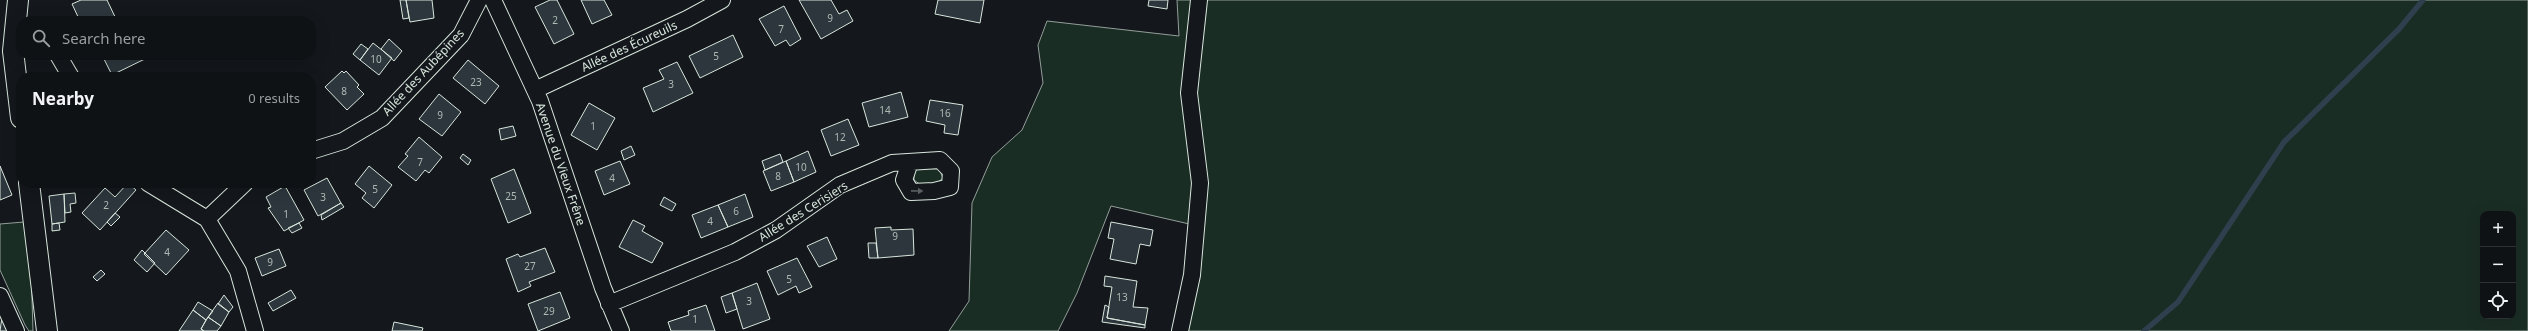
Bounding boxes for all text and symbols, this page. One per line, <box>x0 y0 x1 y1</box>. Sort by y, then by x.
house number: 9 <box>827 11 833 25</box>
house number: 2 <box>552 13 558 27</box>
search box <box>16 16 316 60</box>
street label: Allée des Écureuils <box>578 16 680 76</box>
house number: 7 <box>778 22 784 36</box>
street label: Allée des Aubépines <box>378 25 468 119</box>
icon: search <box>30 27 52 49</box>
text: Search here <box>62 28 145 48</box>
house number: 5 <box>713 49 719 63</box>
house number: 10 <box>370 52 382 66</box>
house number: 23 <box>470 75 482 89</box>
house number: 3 <box>668 77 674 91</box>
house number: 8 <box>341 84 347 98</box>
text: Nearby <box>32 87 94 110</box>
text: 0 results <box>248 89 300 107</box>
street label: Avenue du Vieux Frêne <box>532 100 590 228</box>
house number: 14 <box>879 103 891 117</box>
house number: 16 <box>939 106 951 120</box>
house number: 9 <box>437 108 443 122</box>
house number: 1 <box>590 119 596 133</box>
house number: 12 <box>834 130 846 144</box>
house number: 7 <box>417 155 423 169</box>
house number: 10 <box>795 160 807 174</box>
house number: 8 <box>775 169 781 183</box>
house number: 4 <box>609 171 615 185</box>
street label: Allée des Cerisiers <box>755 177 851 245</box>
house number: 5 <box>372 182 378 196</box>
one-way arrow <box>911 188 924 194</box>
house number: 25 <box>505 189 517 203</box>
house number: 3 <box>320 190 326 204</box>
house number: 2 <box>103 198 109 212</box>
house number: 6 <box>733 204 739 218</box>
house number: 1 <box>283 207 289 221</box>
map controls <box>2480 211 2516 319</box>
button: + <box>2480 211 2516 247</box>
house number: 4 <box>707 214 713 228</box>
house number: 9 <box>892 229 898 243</box>
house number: 4 <box>164 245 170 259</box>
button: − <box>2480 247 2516 283</box>
house number: 9 <box>267 255 273 269</box>
house number: 27 <box>524 259 536 273</box>
house number: 5 <box>786 272 792 286</box>
button: locate <box>2480 283 2516 319</box>
house number: 13 <box>1116 290 1128 304</box>
house number: 3 <box>746 294 752 308</box>
house number: 29 <box>543 304 555 318</box>
house number: 1 <box>692 312 698 326</box>

